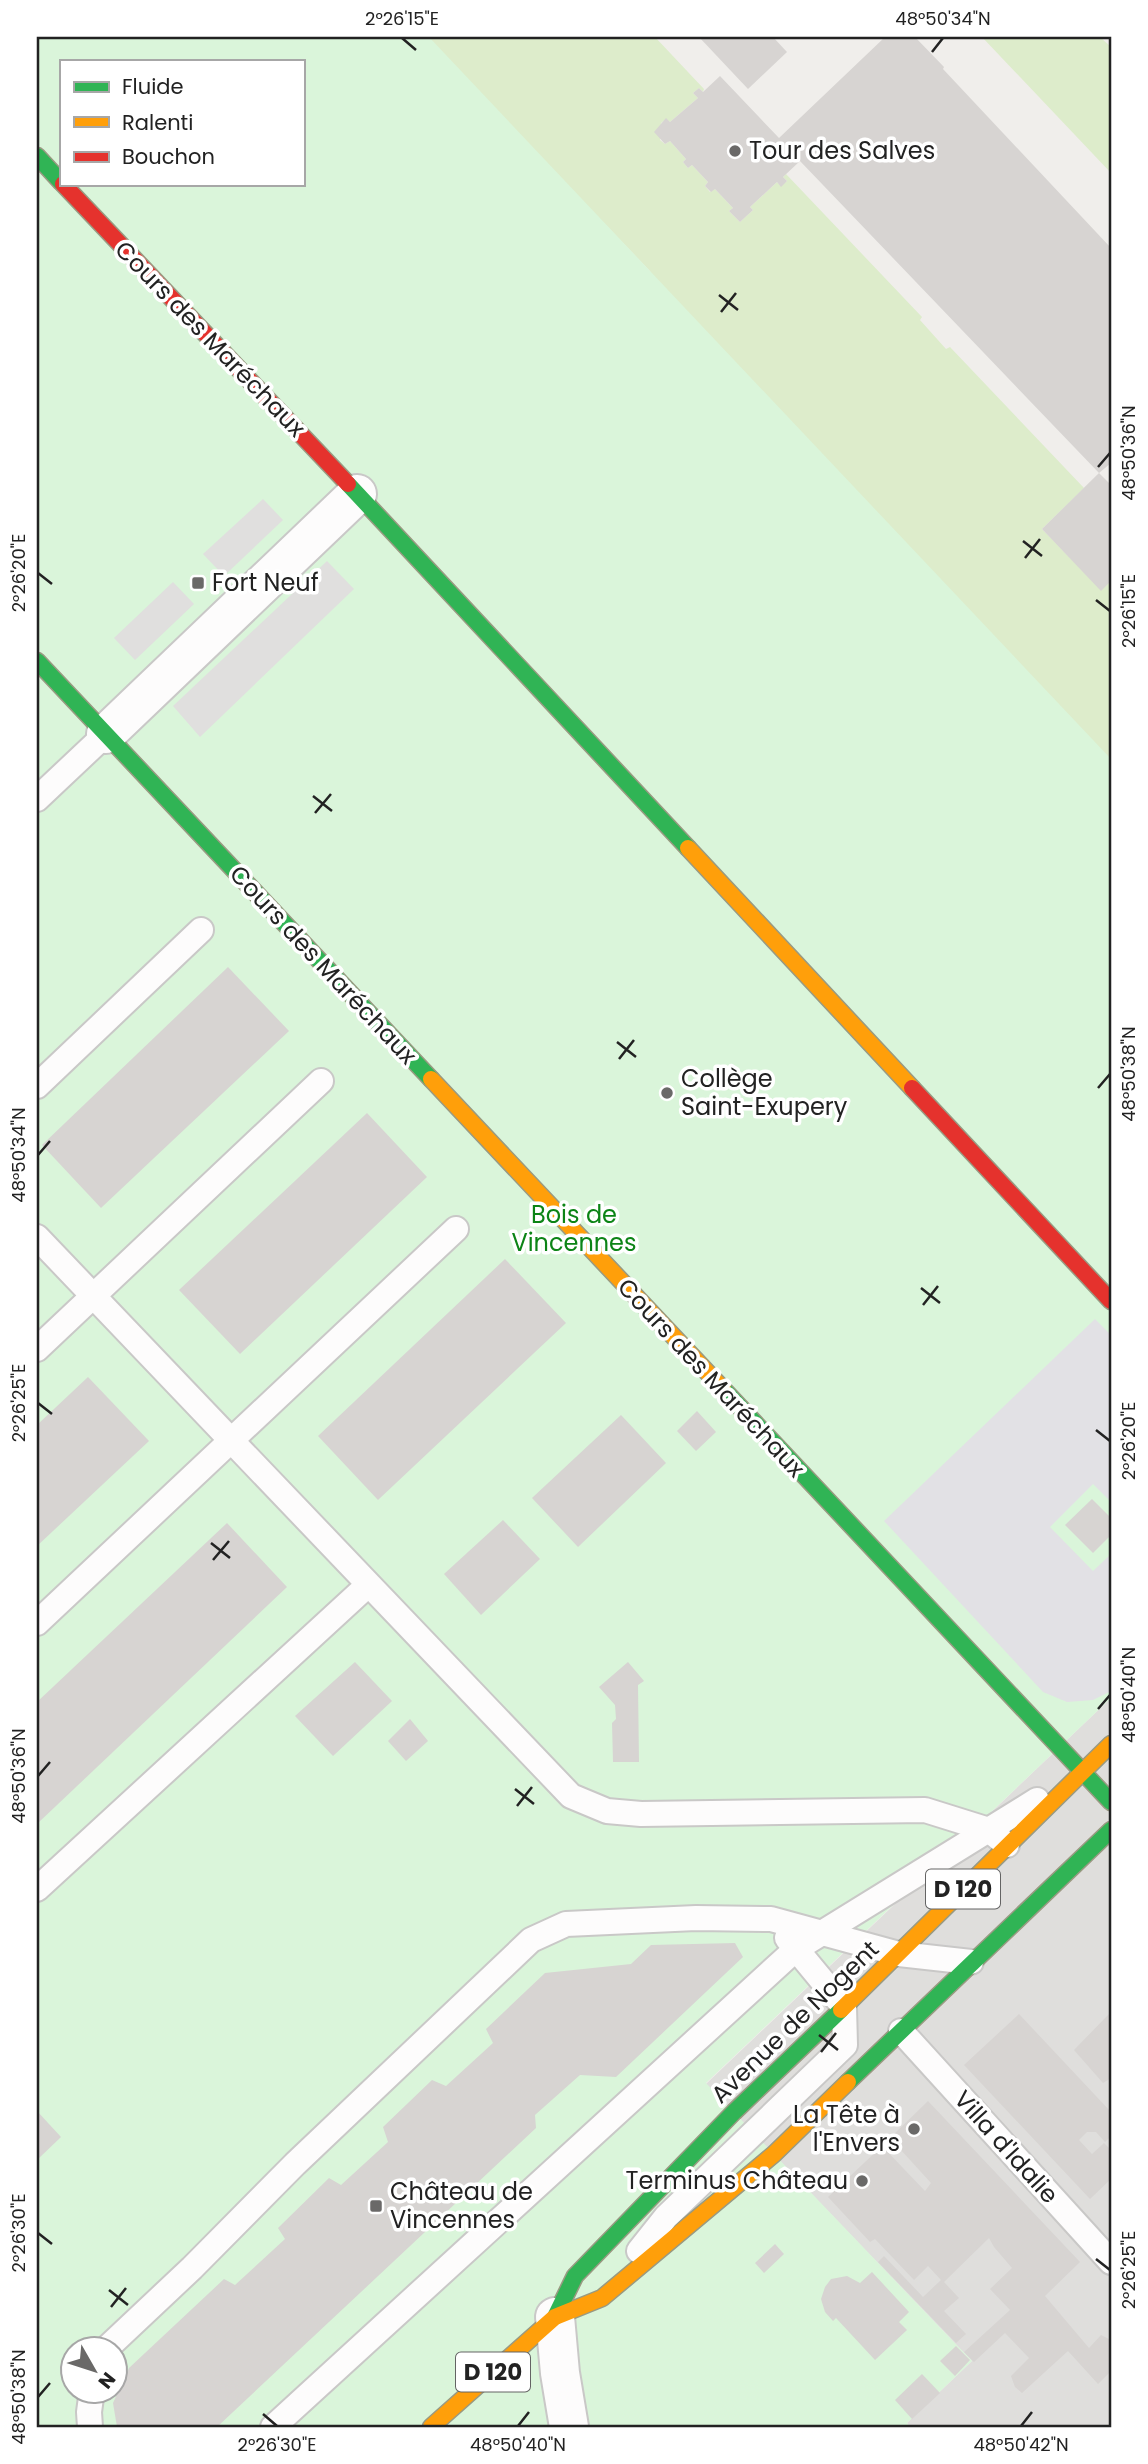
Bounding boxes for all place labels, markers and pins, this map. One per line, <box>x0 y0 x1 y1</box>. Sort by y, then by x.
place label: Tour des Salves <box>749 134 935 167</box>
marker: Tour des Salves <box>727 143 743 159</box>
place label: Fort Neuf <box>212 566 319 599</box>
marker: Fort Neuf <box>190 575 206 591</box>
place label: Collège Saint-Exupery <box>681 1062 848 1123</box>
marker: Collège Saint-Exupery <box>659 1085 675 1101</box>
place label: La Tête à l'Envers <box>793 2098 900 2159</box>
marker: La Tête à l'Envers <box>906 2121 922 2137</box>
place label: Terminus Château <box>626 2164 848 2197</box>
marker: Terminus Château <box>854 2173 870 2189</box>
place label: Château de Vincennes <box>390 2175 533 2236</box>
marker: Château de Vincennes <box>368 2198 384 2214</box>

